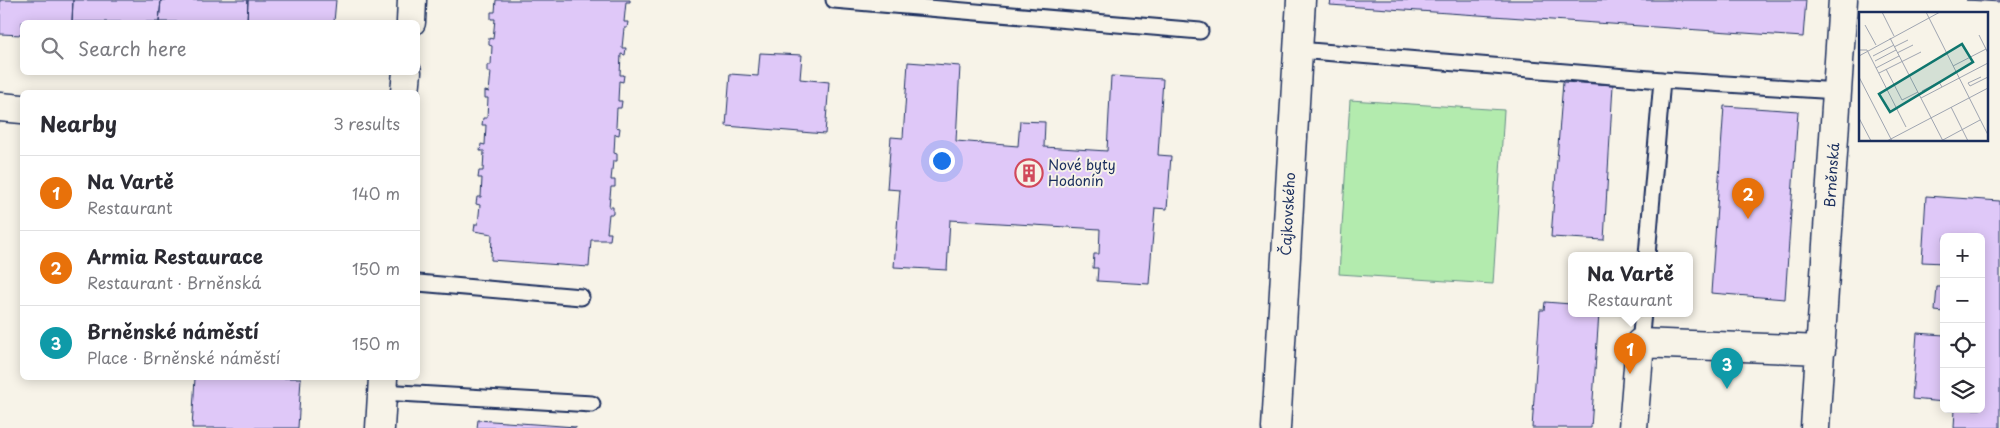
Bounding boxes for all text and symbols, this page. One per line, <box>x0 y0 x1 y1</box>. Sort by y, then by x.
inset map <box>1859 12 1988 141</box>
search box <box>20 20 420 75</box>
icon: search <box>38 34 66 62</box>
text: Search here <box>78 34 187 62</box>
text: Nearby <box>40 107 117 139</box>
text: 3 results <box>333 111 400 135</box>
street label: Brněnská <box>1819 142 1844 208</box>
your location <box>929 148 955 174</box>
place label: Nové byty Hodonín <box>1048 154 1116 191</box>
building icon: Nové byty Hodonín <box>1014 158 1044 188</box>
text: Na Vartě <box>87 167 174 195</box>
street label: Čajkovského <box>1275 172 1300 256</box>
pin: 2 <box>1732 178 1764 219</box>
text: 1 <box>52 181 60 205</box>
text: 140 m <box>352 181 400 205</box>
text: Restaurant <box>87 195 173 219</box>
map controls <box>1940 233 1985 413</box>
button: + <box>1940 233 1985 278</box>
text: Armia Restaurace <box>87 242 263 270</box>
popup <box>1568 252 1693 317</box>
text: 2 <box>50 256 62 280</box>
text: 150 m <box>352 256 400 280</box>
text: Na Vartě <box>1587 259 1674 287</box>
text: Restaurant · Brněnská <box>87 270 261 294</box>
button: − <box>1940 278 1985 323</box>
text: Restaurant <box>1587 287 1673 311</box>
text: Brněnské náměstí <box>87 317 259 345</box>
button: locate <box>1940 323 1985 368</box>
text: 3 <box>51 331 61 355</box>
text: 150 m <box>352 331 400 355</box>
pin: 1 <box>1614 333 1646 374</box>
text: Place · Brněnské náměstí <box>87 345 280 369</box>
pin: 3 <box>1711 348 1743 389</box>
button: layers <box>1940 368 1985 413</box>

